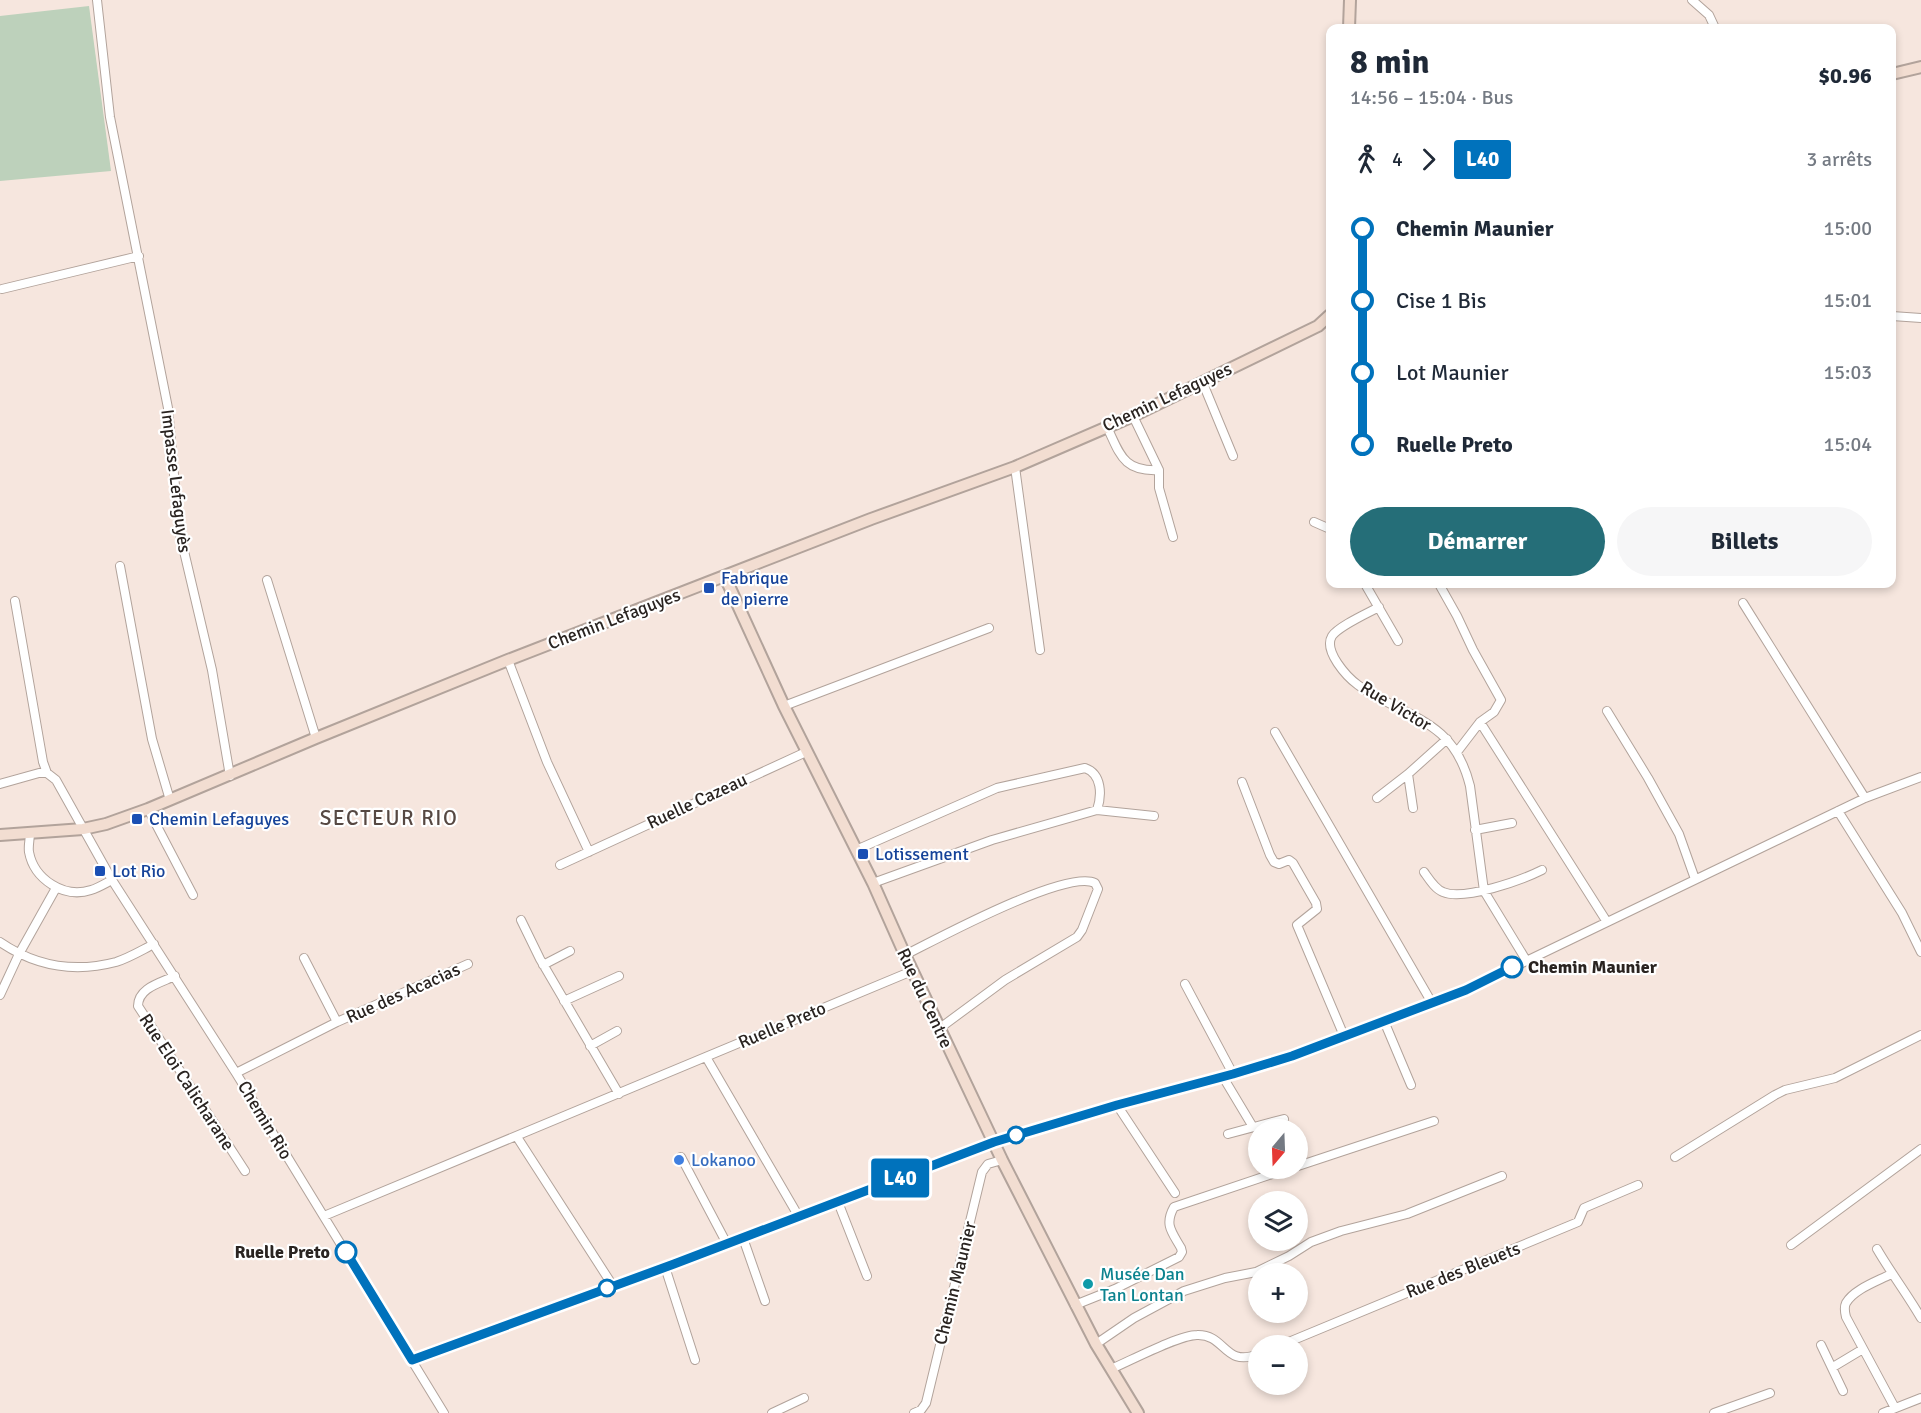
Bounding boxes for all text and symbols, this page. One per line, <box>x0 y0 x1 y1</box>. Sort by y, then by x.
text: 8 min <box>1350 42 1430 83</box>
text: $0.96 <box>1818 62 1872 89</box>
text: 14:56 – 15:04 · Bus <box>1350 85 1513 110</box>
icon: walk <box>1350 143 1383 176</box>
icon: forward <box>1412 143 1445 176</box>
text: L40 <box>1466 146 1499 172</box>
text: 4 <box>1392 147 1403 172</box>
text: 3 arrêts <box>1807 147 1872 172</box>
text: Chemin Maunier <box>1396 215 1553 242</box>
text: 15:00 <box>1823 216 1872 241</box>
text: Cise 1 Bis <box>1396 287 1486 314</box>
text: 15:01 <box>1823 288 1872 313</box>
street label: Chemin Lefaguyes <box>1099 357 1235 437</box>
text: Lot Maunier <box>1396 359 1509 386</box>
text: 15:03 <box>1823 360 1872 385</box>
street label: Impasse Lefaguyès <box>156 408 196 554</box>
text: Ruelle Preto <box>1396 431 1513 458</box>
text: 15:04 <box>1823 432 1872 457</box>
button: Démarrer <box>1350 507 1605 576</box>
button: Billets <box>1617 507 1872 576</box>
place label: Fabrique de pierre <box>721 567 789 610</box>
marker: Fabrique de pierre <box>702 581 716 595</box>
street label: Chemin Lefaguyes <box>545 584 683 654</box>
street label: Rue Victor <box>1356 676 1436 736</box>
street label: Ruelle Cazeau <box>643 768 751 834</box>
district label: SECTEUR RIO <box>320 805 458 831</box>
place label: Chemin Lefaguyes <box>149 808 289 830</box>
marker: Chemin Lefaguyes <box>130 812 144 826</box>
place label: Lotissement <box>875 843 969 865</box>
marker: Lotissement <box>856 847 870 861</box>
place label: Lot Rio <box>112 860 165 882</box>
marker: Lot Rio <box>93 864 107 878</box>
street label: Rue du Centre <box>892 945 958 1051</box>
marker: Chemin Maunier <box>1501 956 1523 978</box>
place label: Chemin Maunier <box>1528 956 1658 978</box>
street label: Rue des Acacias <box>343 958 464 1028</box>
street label: Ruelle Preto <box>735 997 829 1053</box>
street label: Rue Eloi Calicharane <box>135 1010 239 1154</box>
street label: Chemin Rio <box>233 1077 297 1163</box>
north arrow <box>1248 1119 1308 1179</box>
map controls <box>1248 1119 1308 1395</box>
unlabelled marker <box>1007 1126 1025 1144</box>
place label: Lokanoo <box>691 1149 756 1171</box>
marker: Lokanoo <box>672 1153 686 1167</box>
line badge: L40 <box>866 1158 934 1198</box>
text: L40 <box>883 1165 917 1191</box>
button: layers <box>1248 1191 1308 1251</box>
street label: Chemin Maunier <box>929 1219 981 1347</box>
street label: Rue des Bleuets <box>1403 1237 1524 1303</box>
place label: Ruelle Preto <box>234 1241 330 1263</box>
marker: Ruelle Preto <box>335 1241 357 1263</box>
place label: Musée Dan Tan Lontan <box>1100 1263 1185 1306</box>
button: + <box>1248 1263 1308 1323</box>
marker: Musée Dan Tan Lontan <box>1081 1277 1095 1291</box>
unlabelled marker <box>598 1279 616 1297</box>
button: − <box>1248 1335 1308 1395</box>

